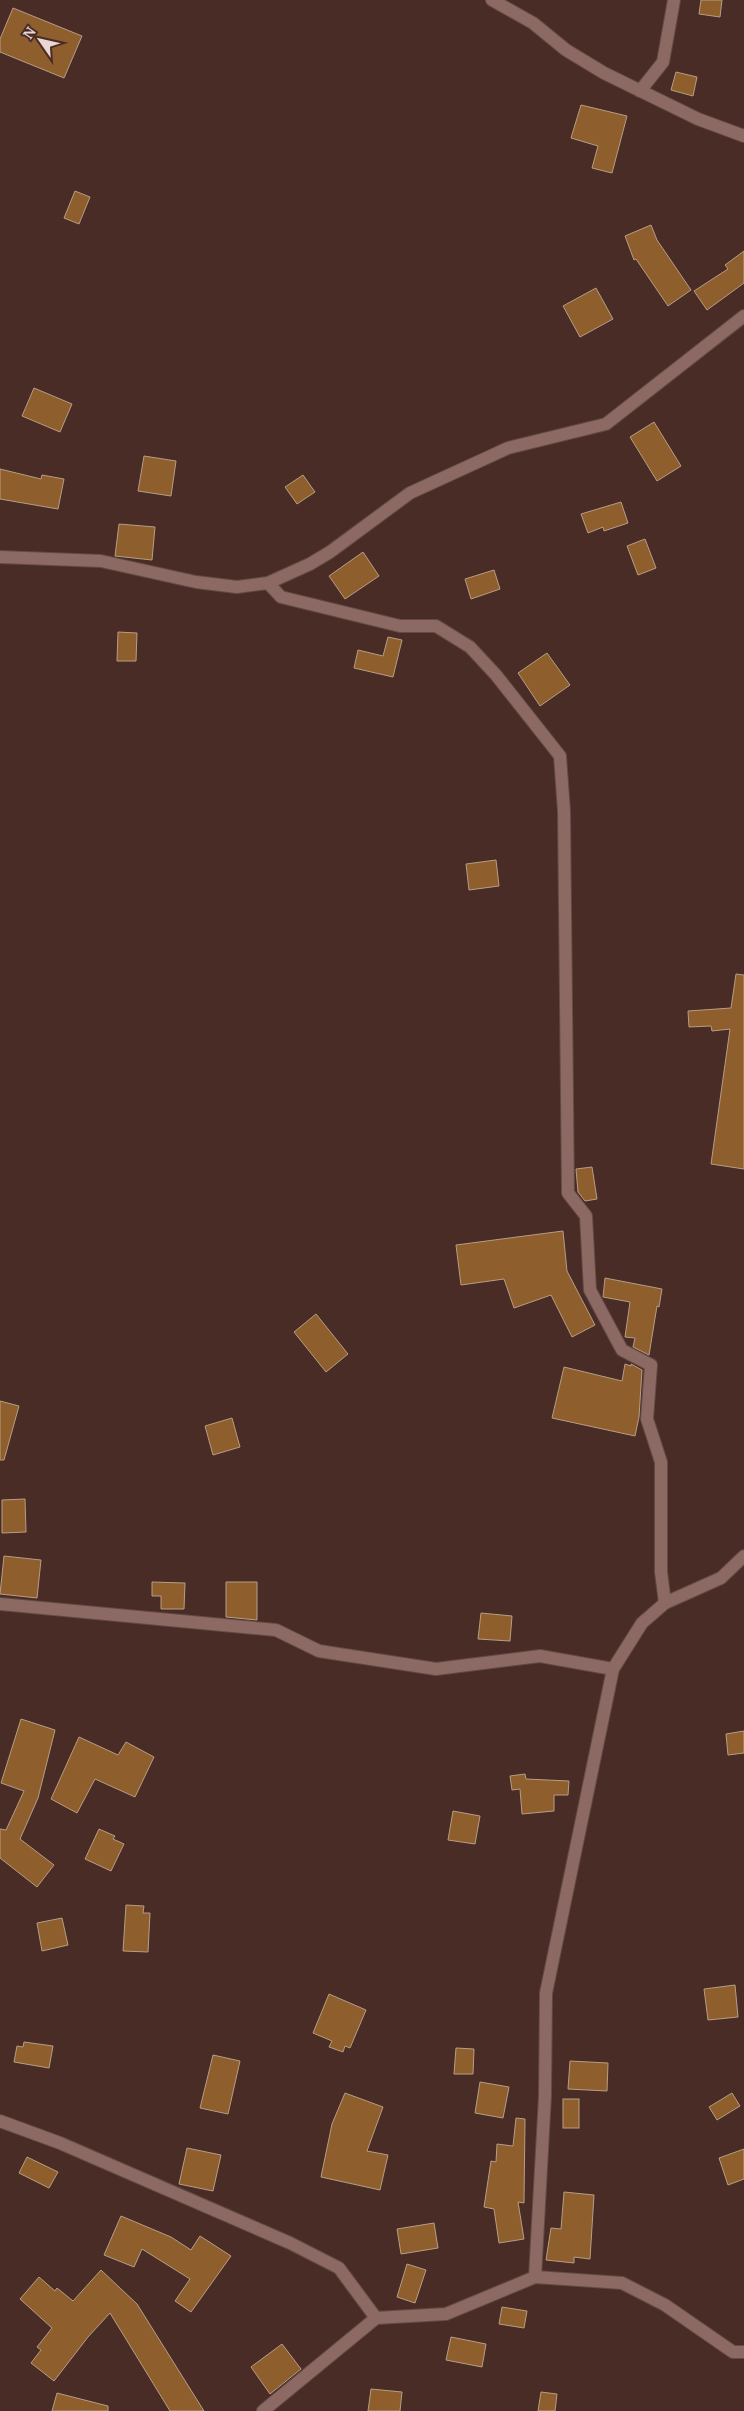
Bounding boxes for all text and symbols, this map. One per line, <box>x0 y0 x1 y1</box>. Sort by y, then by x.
north arrow <box>15 15 65 65</box>
text: N <box>18 22 40 42</box>

